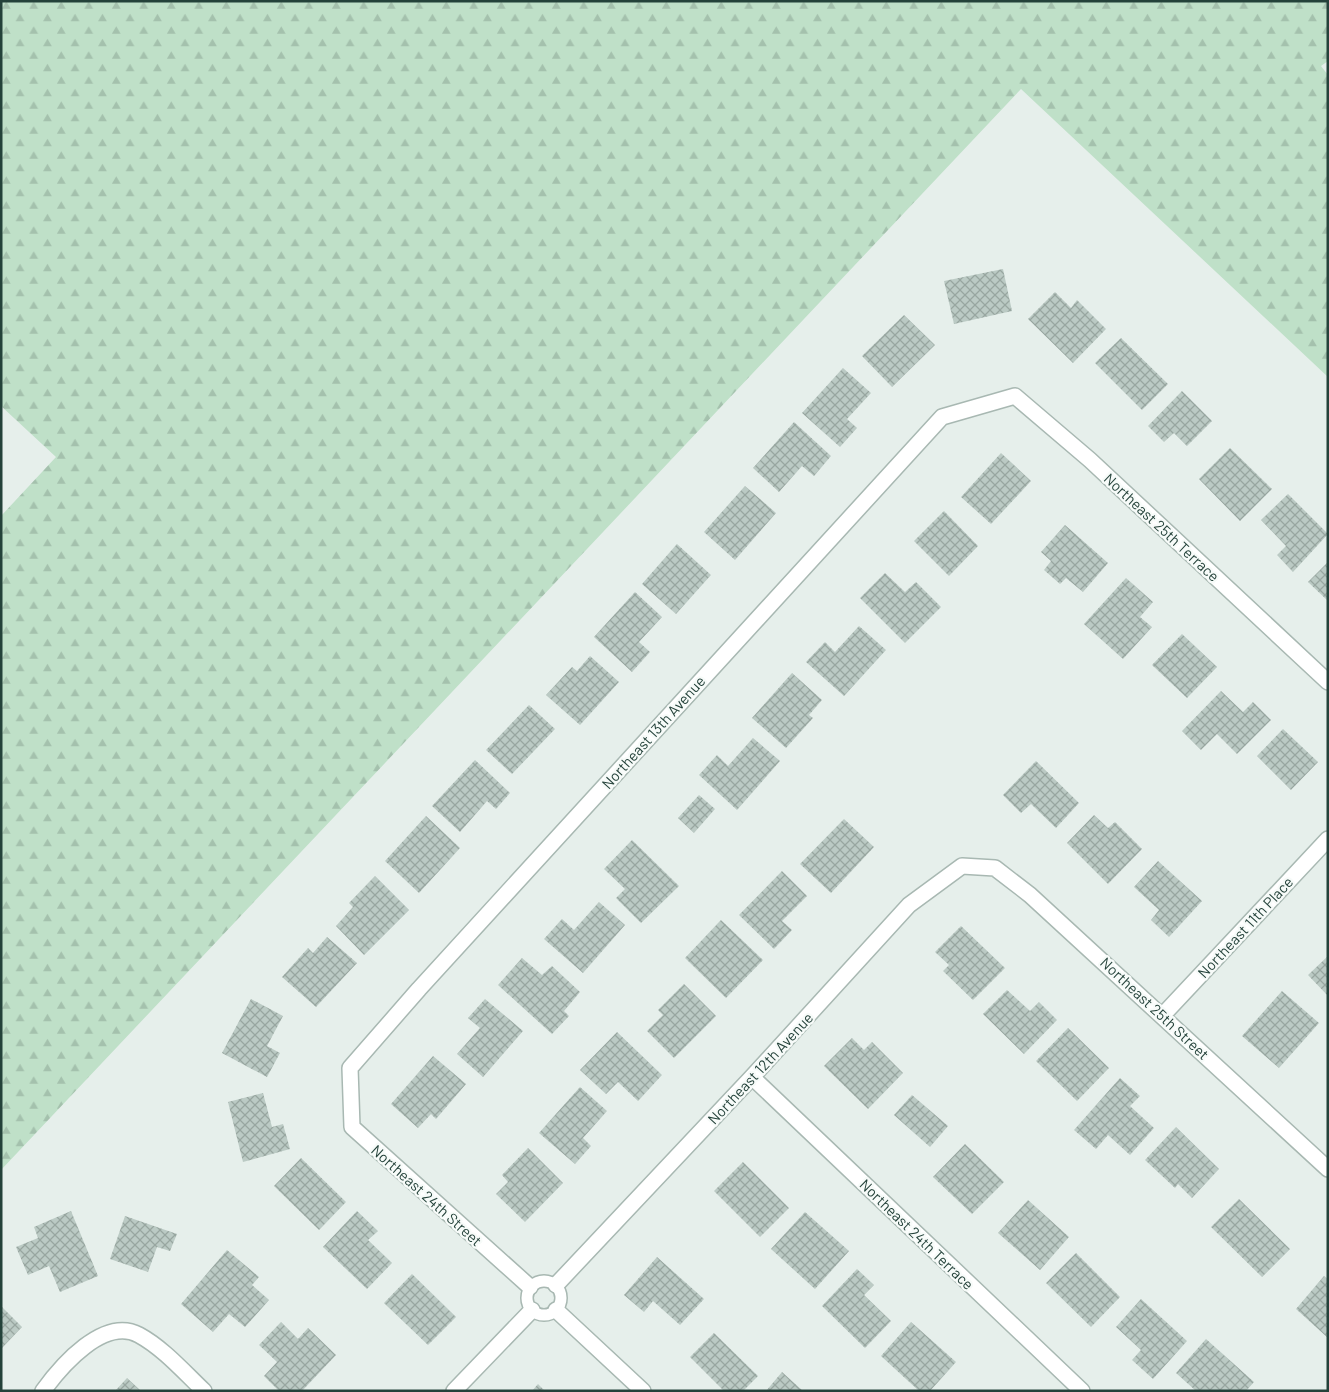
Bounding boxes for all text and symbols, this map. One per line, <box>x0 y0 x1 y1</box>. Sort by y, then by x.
street label: Northeast 25th Terrace <box>1101 469 1223 585</box>
street label: Northeast 13th Avenue <box>598 672 708 792</box>
street label: Northeast 11th Place <box>1194 873 1296 981</box>
street label: Northeast 25th Street <box>1097 953 1213 1063</box>
street label: Northeast 12th Avenue <box>704 1008 816 1128</box>
street label: Northeast 24th Street <box>368 1141 486 1249</box>
street label: Northeast 24th Terrace <box>856 1175 978 1293</box>

